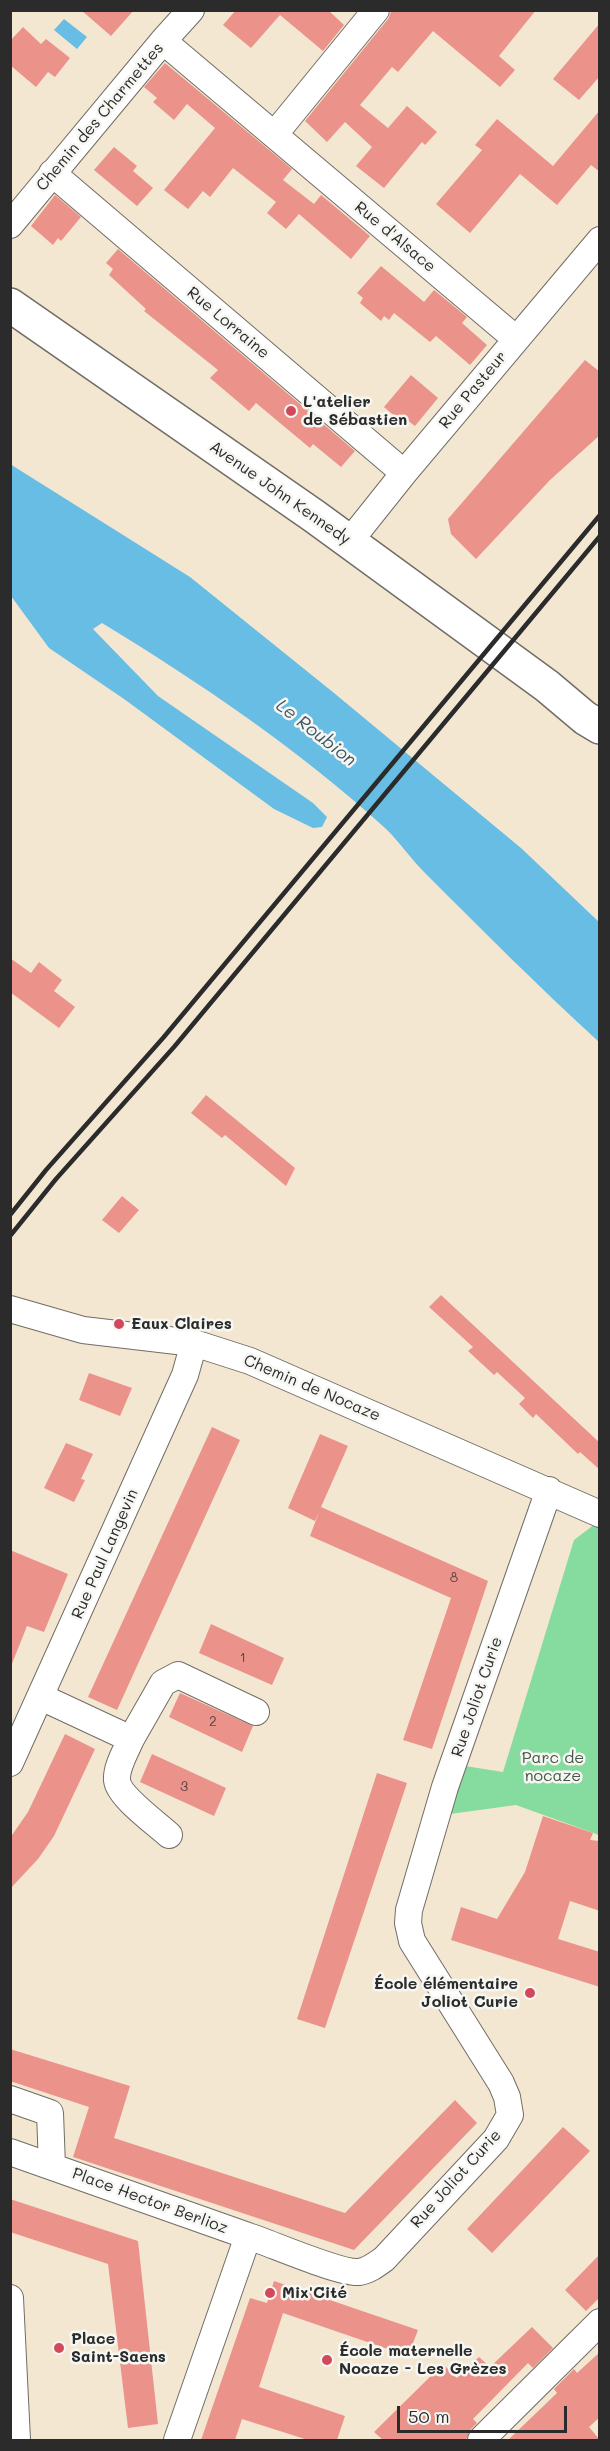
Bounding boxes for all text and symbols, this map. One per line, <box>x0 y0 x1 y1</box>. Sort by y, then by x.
street label: Chemin des Charmettes <box>32 39 168 195</box>
street label: Rue d'Alsace <box>351 198 439 276</box>
street label: Rue Lorraine <box>183 283 273 363</box>
street label: Rue Pasteur <box>435 347 511 433</box>
place label: L'atelier de Sébastien <box>303 392 407 430</box>
marker: L'atelier de Sébastien <box>284 404 298 418</box>
street label: Avenue John Kennedy <box>206 437 354 549</box>
water label: Le Roubion <box>272 695 360 771</box>
place label: Eaux Claires <box>131 1314 232 1334</box>
marker: Eaux Claires <box>112 1317 126 1331</box>
street label: Chemin de Nocaze <box>241 1351 383 1425</box>
street label: Rue Paul Langevin <box>68 1486 142 1622</box>
house number: 8 <box>450 1570 458 1586</box>
street label: Rue Joliot Curie <box>447 1634 507 1760</box>
house number: 1 <box>240 1650 246 1666</box>
house number: 2 <box>209 1714 217 1730</box>
park label: Parc de nocaze <box>522 1748 584 1786</box>
house number: 3 <box>180 1779 188 1795</box>
place label: École élémentaire Joliot Curie <box>374 1974 518 2012</box>
marker: École élémentaire Joliot Curie <box>523 1986 537 2000</box>
street label: Rue Joliot Curie <box>407 2126 505 2232</box>
street label: Place Hector Berlioz <box>70 2164 230 2238</box>
place label: Mix'Cité <box>282 2283 347 2303</box>
marker: Mix'Cité <box>263 2286 277 2300</box>
place label: Place Saint-Saens <box>71 2329 166 2367</box>
marker: Place Saint-Saens <box>52 2341 66 2355</box>
place label: École maternelle Nocaze - Les Grèzes <box>339 2341 507 2379</box>
marker: École maternelle Nocaze - Les Grèzes <box>320 2353 334 2367</box>
scale bar <box>400 2394 570 2432</box>
text: 50 m <box>408 2404 450 2428</box>

